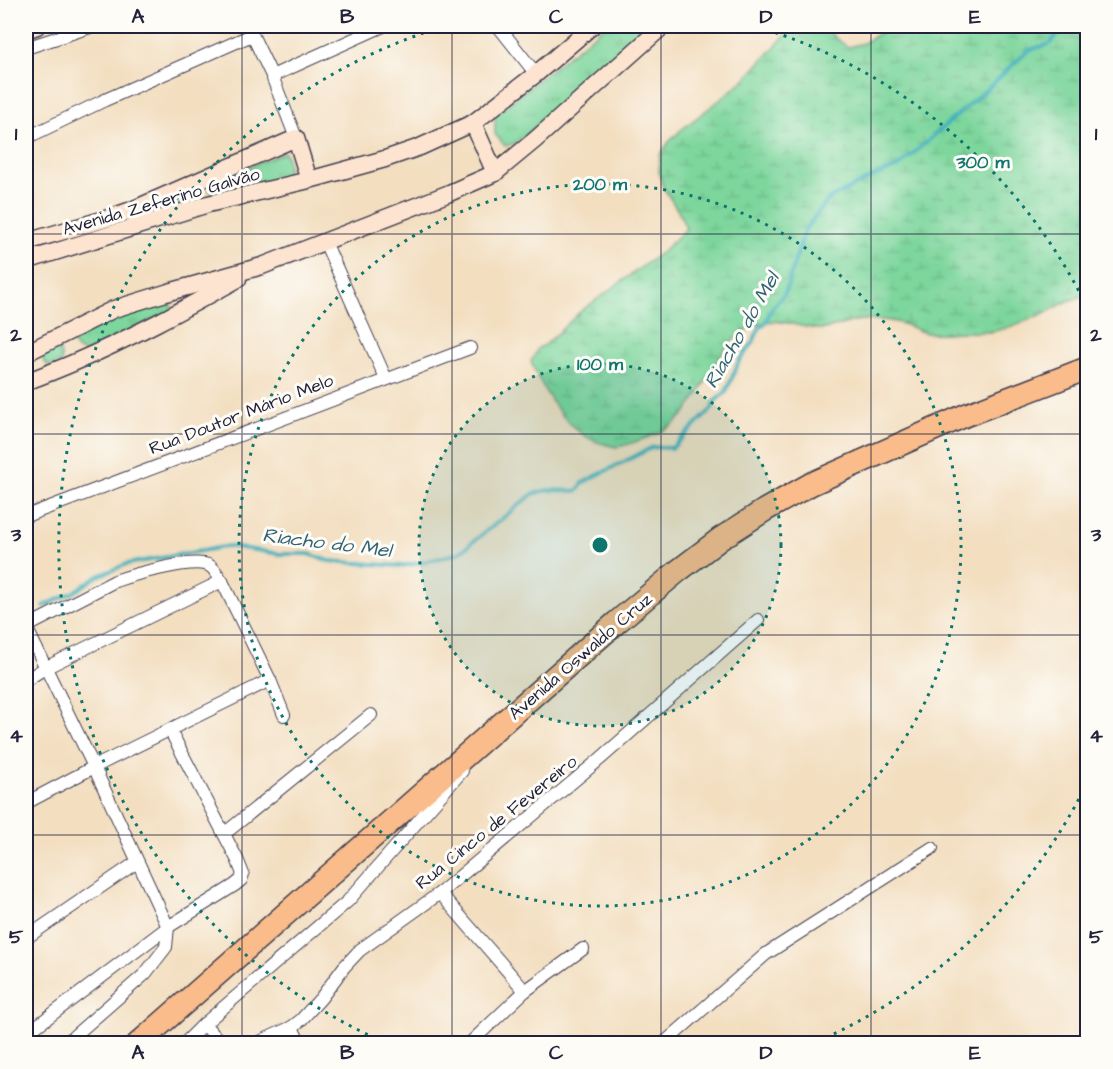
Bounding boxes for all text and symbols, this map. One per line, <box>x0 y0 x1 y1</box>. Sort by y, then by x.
text: A <box>132 3 145 31</box>
text: B <box>340 3 355 31</box>
text: C <box>549 3 564 31</box>
text: D <box>760 3 773 31</box>
text: E <box>969 3 981 31</box>
text: 1 <box>15 120 18 148</box>
text: 1 <box>1095 120 1098 148</box>
text: 300 m <box>955 150 1011 175</box>
street label: Avenida Zeferino Galvão <box>60 161 263 242</box>
text: 200 m <box>572 172 628 197</box>
water label: Riacho do Mel <box>697 265 788 393</box>
text: 2 <box>9 321 22 349</box>
text: 2 <box>1089 321 1102 349</box>
text: 100 m <box>577 352 624 377</box>
street label: Rua Doutor Mário Melo <box>145 368 337 461</box>
text: 3 <box>10 521 22 549</box>
water label: Riacho do Mel <box>261 521 396 565</box>
text: 3 <box>1090 521 1102 549</box>
centre of rings <box>590 535 610 555</box>
street label: Avenida Oswaldo Cruz <box>503 587 658 726</box>
text: 4 <box>9 722 23 750</box>
text: 4 <box>1089 722 1103 750</box>
street label: Rua Cinco de Fevereiro <box>410 749 582 895</box>
text: 5 <box>9 923 24 951</box>
text: 5 <box>1089 923 1104 951</box>
text: A <box>132 1039 145 1067</box>
text: B <box>340 1039 355 1067</box>
text: C <box>549 1039 564 1067</box>
text: D <box>760 1039 773 1067</box>
text: E <box>969 1039 981 1067</box>

